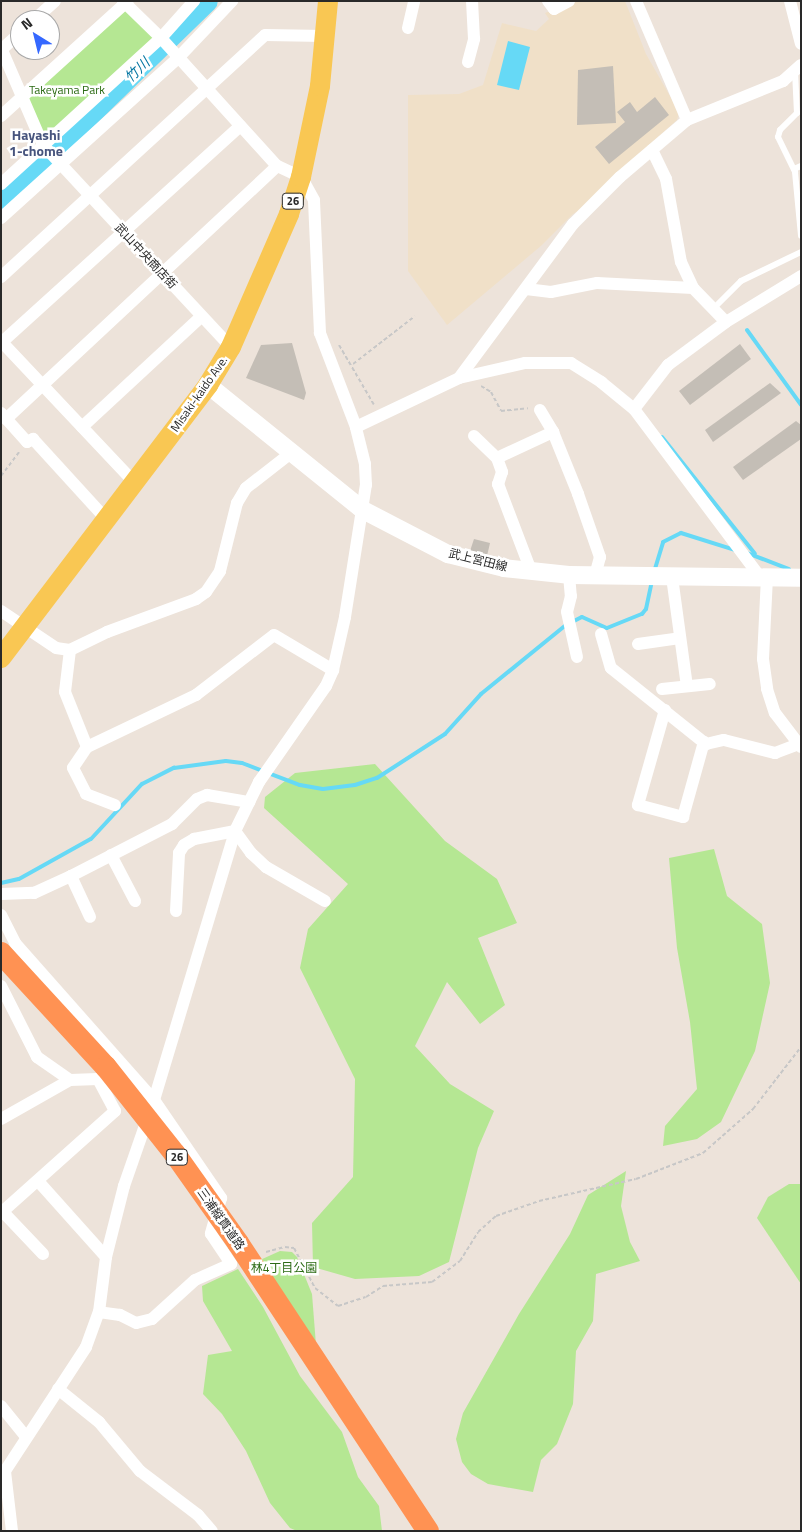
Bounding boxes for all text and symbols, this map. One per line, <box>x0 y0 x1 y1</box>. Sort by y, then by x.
north arrow <box>10 10 60 60</box>
text: N <box>16 12 37 35</box>
water label: 竹川 <box>121 54 153 86</box>
park label: Takeyama Park <box>29 83 105 97</box>
district label: Hayashi 1-chome <box>9 127 63 160</box>
road number: 26 <box>282 192 304 210</box>
street label: 武山中央商店街 <box>112 220 180 292</box>
street label: Misaki-kaido Ave. <box>168 353 230 435</box>
street label: 武上宮田線 <box>447 546 509 574</box>
road number: 26 <box>166 1148 188 1166</box>
street label: 三浦縦貫道路 <box>194 1185 248 1253</box>
park label: 林4丁目公園 <box>251 1261 317 1275</box>

